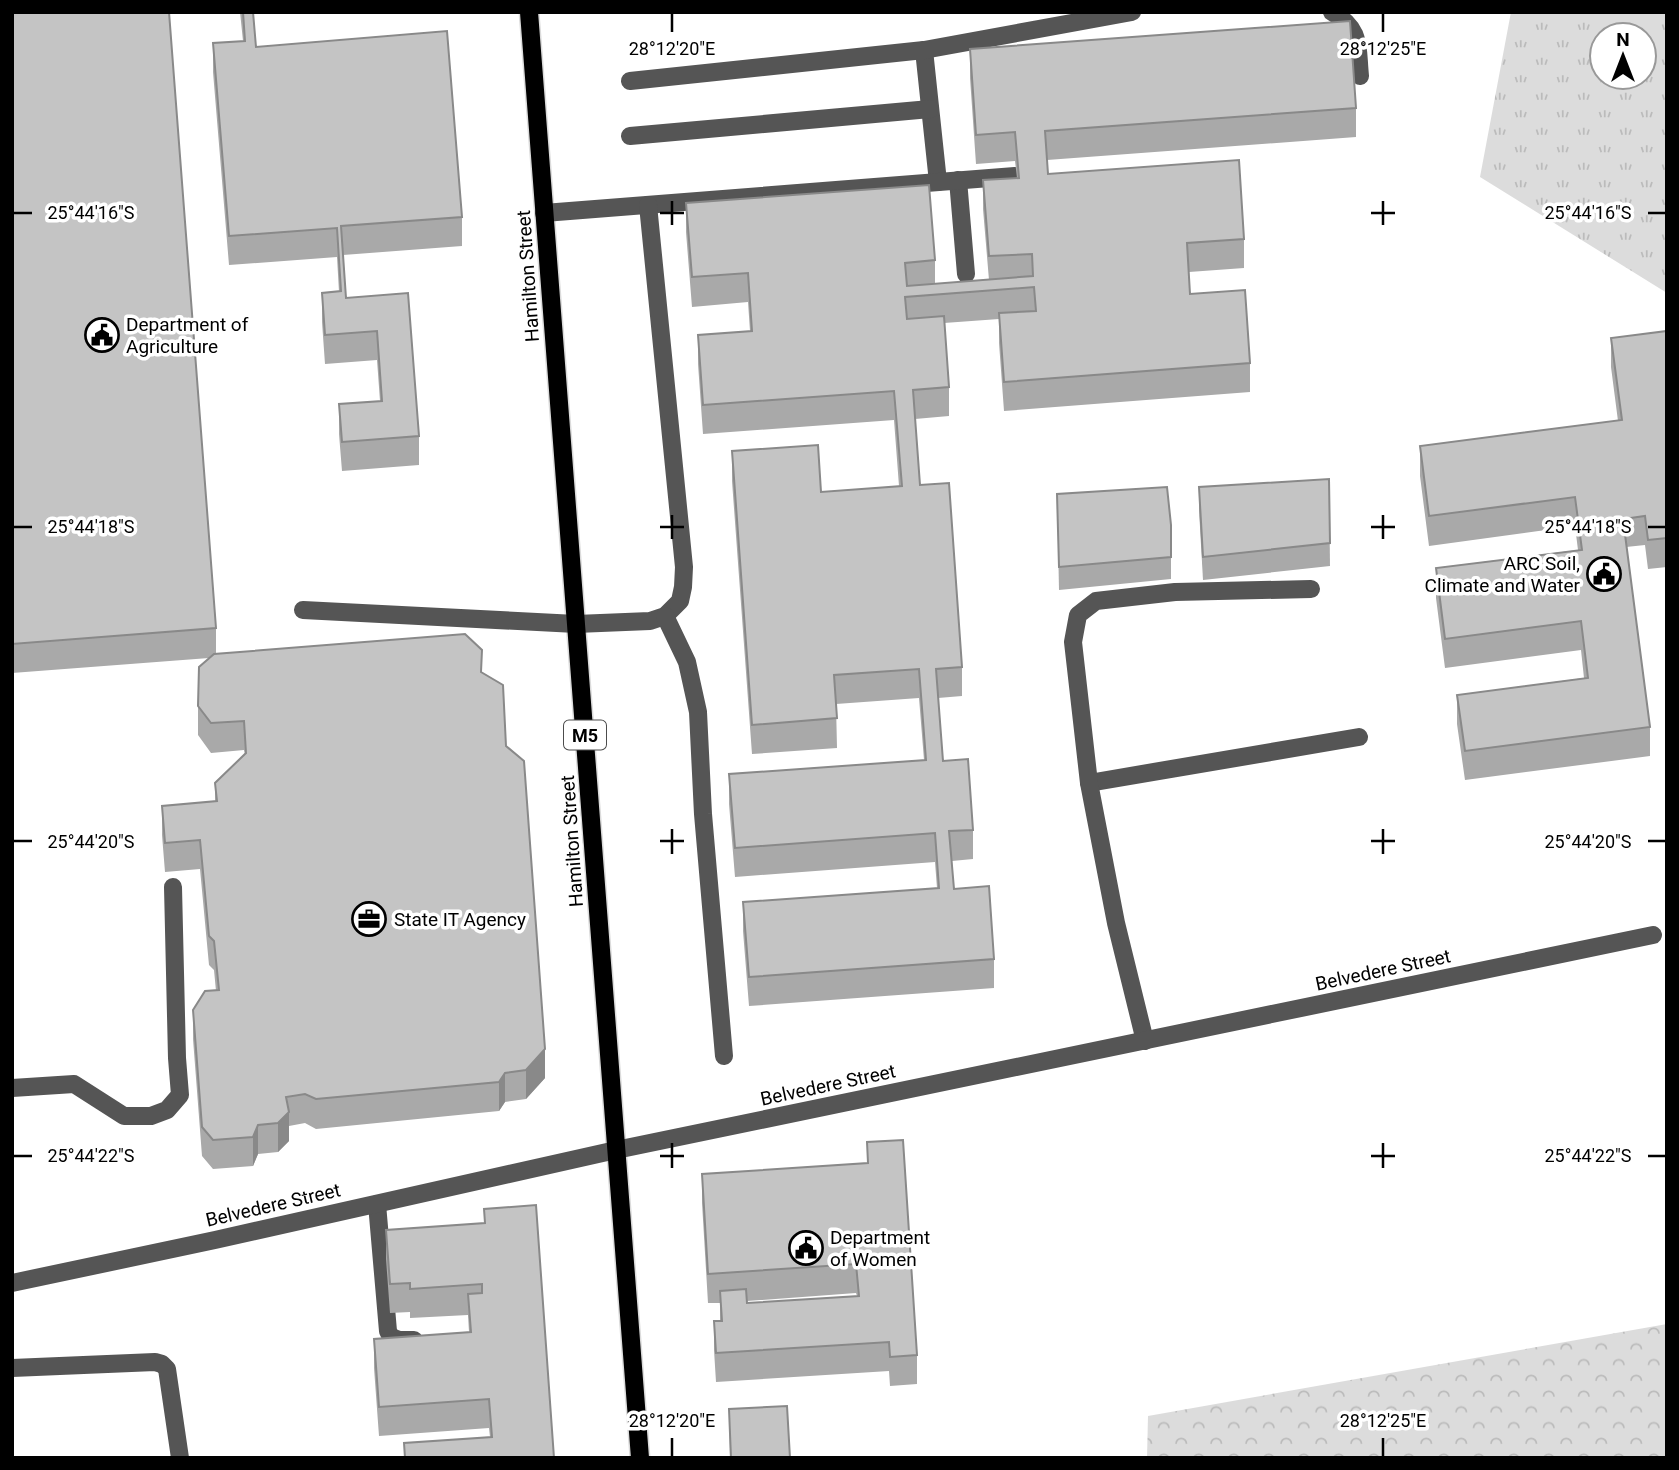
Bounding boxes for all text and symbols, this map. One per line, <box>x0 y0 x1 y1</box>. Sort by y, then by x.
north arrow <box>1588 21 1658 91</box>
text: N <box>1616 28 1630 51</box>
text: 28°12'20"E <box>629 38 715 59</box>
text: 28°12'25"E <box>1340 38 1426 59</box>
text: 25°44'16"S <box>47 202 135 223</box>
text: 25°44'16"S <box>1544 202 1632 223</box>
street label: Hamilton Street <box>512 209 544 343</box>
place label: Department of Agriculture <box>126 313 249 358</box>
public building icon: Department of Agriculture <box>83 316 121 354</box>
text: 25°44'18"S <box>47 516 135 537</box>
text: 25°44'18"S <box>1544 516 1632 537</box>
place label: ARC Soil, Climate and Water <box>1425 552 1581 597</box>
public building icon: ARC Soil, Climate and Water <box>1585 555 1623 593</box>
road number: M5 <box>564 720 606 750</box>
street label: Hamilton Street <box>556 774 588 908</box>
text: 25°44'20"S <box>47 831 135 852</box>
text: 25°44'20"S <box>1544 831 1632 852</box>
office icon: State IT Agency <box>350 900 388 938</box>
place label: State IT Agency <box>394 908 526 931</box>
street label: Belvedere Street <box>1313 944 1453 996</box>
street label: Belvedere Street <box>758 1059 898 1111</box>
text: 25°44'22"S <box>47 1145 135 1166</box>
text: 25°44'22"S <box>1544 1145 1632 1166</box>
street label: Belvedere Street <box>203 1178 343 1232</box>
place label: Department of Women <box>830 1226 930 1271</box>
public building icon: Department of Women <box>787 1229 825 1267</box>
text: 28°12'20"E <box>629 1410 715 1431</box>
text: 28°12'25"E <box>1340 1410 1426 1431</box>

